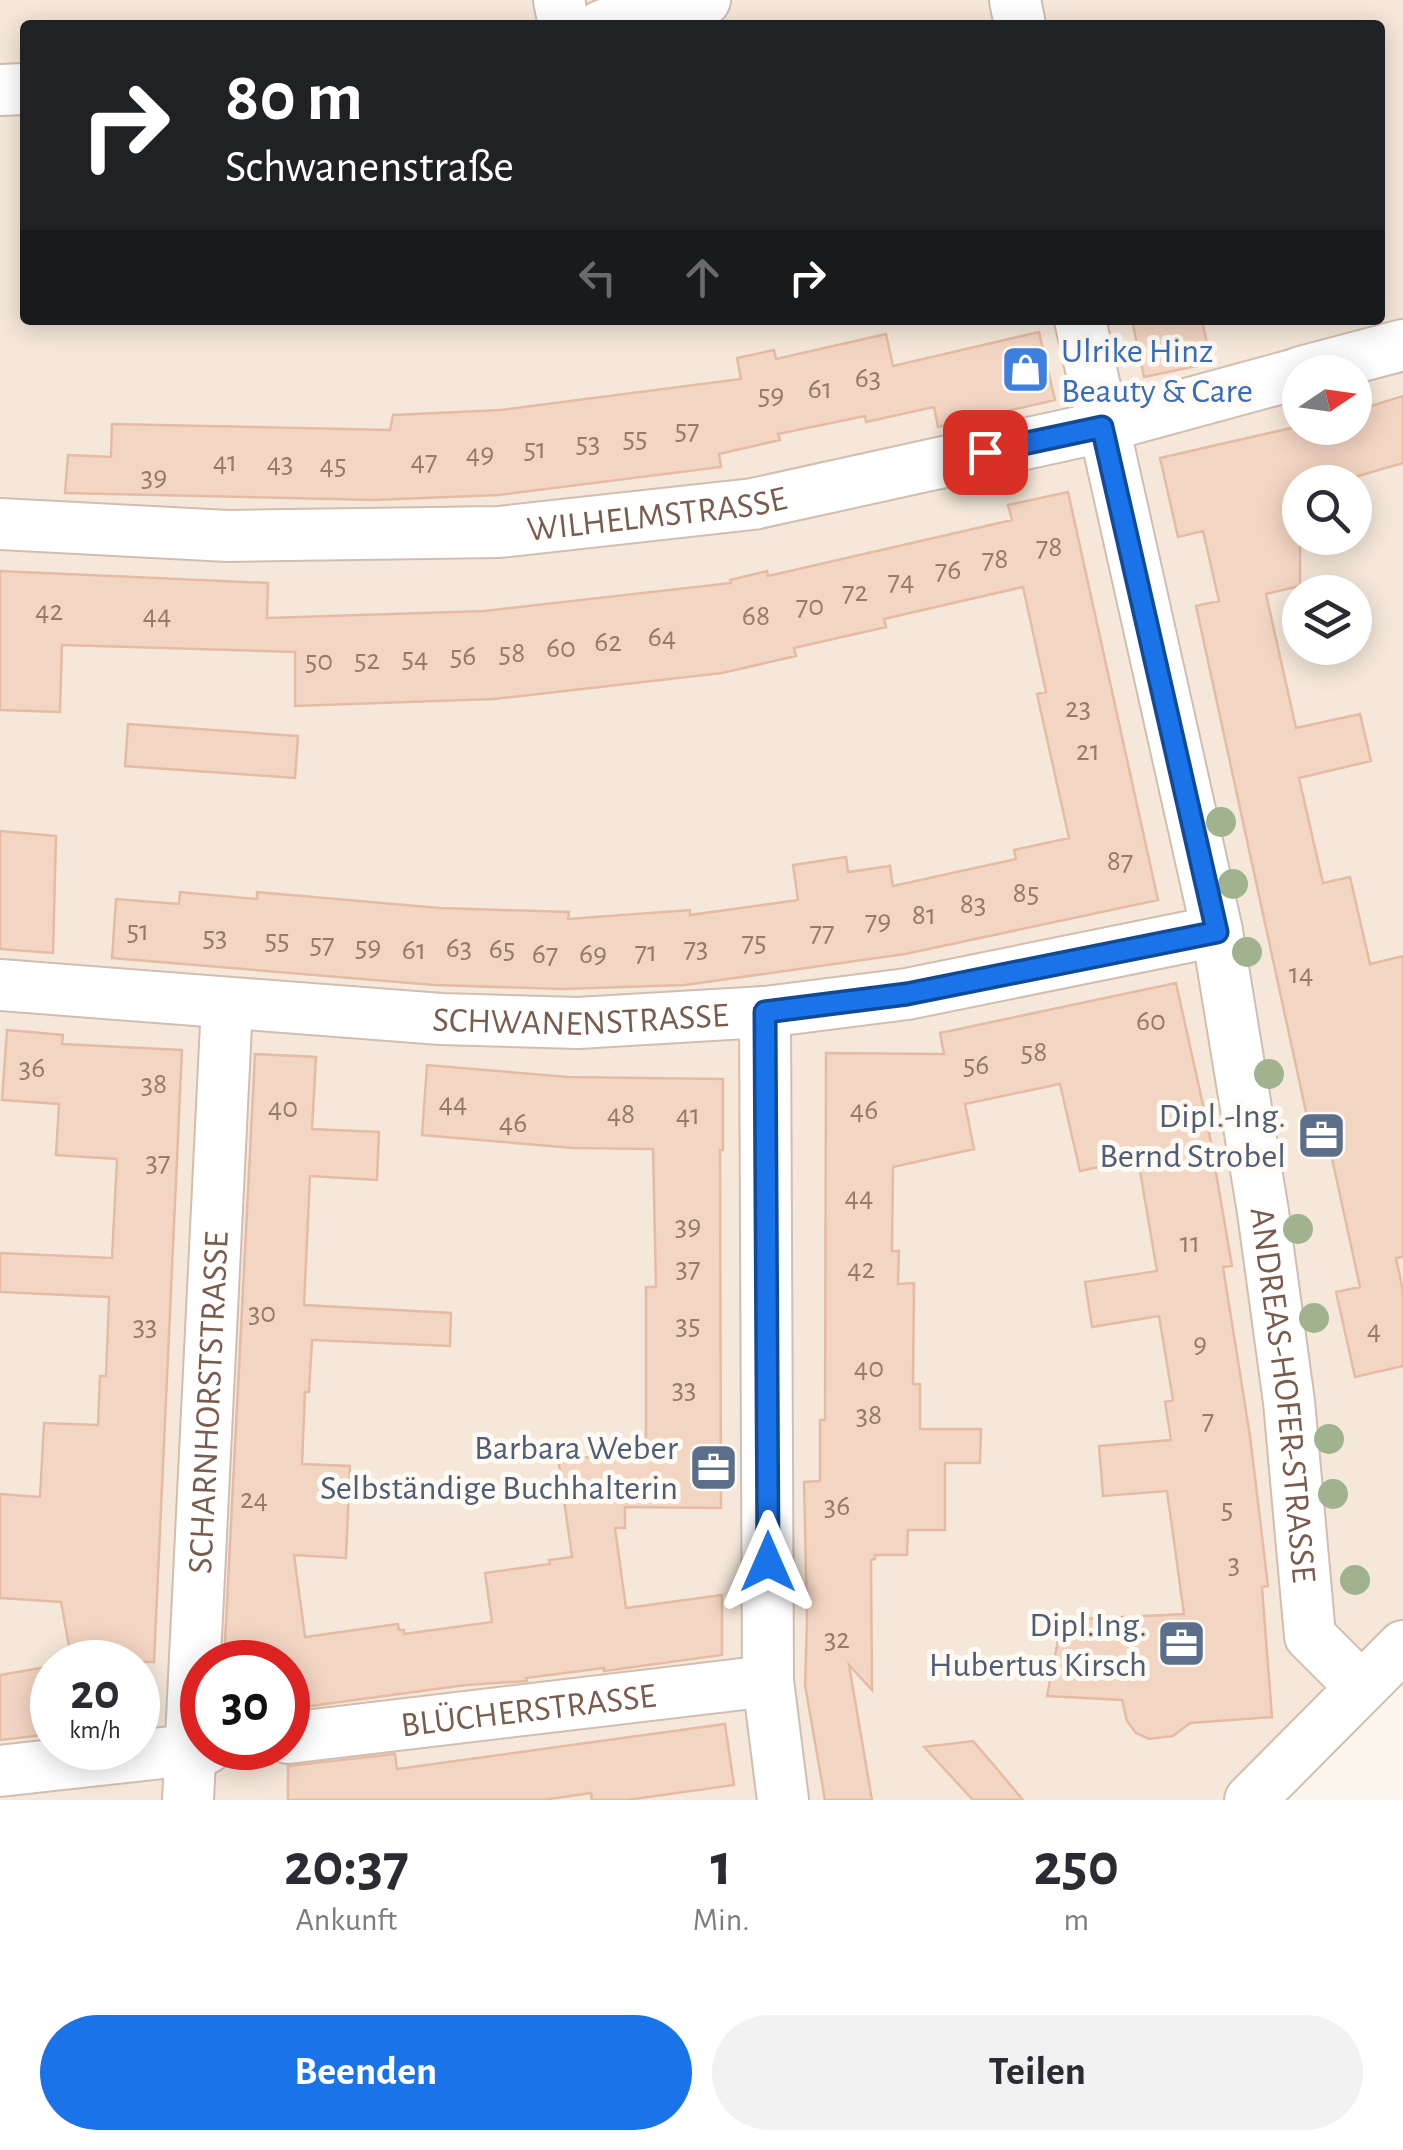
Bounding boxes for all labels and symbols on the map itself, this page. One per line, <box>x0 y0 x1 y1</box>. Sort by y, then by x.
place label: Ulrike Hinz Beauty & Care <box>1061 334 1253 409</box>
shop icon: Ulrike Hinz Beauty & Care <box>1000 344 1052 396</box>
north arrow <box>1282 355 1372 445</box>
house number: 63 <box>855 363 881 393</box>
house number: 61 <box>808 374 832 404</box>
house number: 59 <box>758 380 784 410</box>
pin <box>943 410 1028 495</box>
house number: 57 <box>674 415 700 445</box>
house number: 55 <box>622 423 648 453</box>
house number: 53 <box>576 428 600 458</box>
house number: 51 <box>524 434 546 464</box>
house number: 49 <box>466 439 494 469</box>
house number: 47 <box>411 446 437 476</box>
house number: 41 <box>213 447 237 477</box>
house number: 43 <box>267 448 293 478</box>
house number: 45 <box>320 450 346 480</box>
house number: 39 <box>141 462 167 492</box>
street label: WILHELMSTRASSE <box>525 481 790 548</box>
house number: 78 <box>1036 532 1062 562</box>
house number: 78 <box>982 544 1008 574</box>
house number: 76 <box>935 555 961 585</box>
house number: 74 <box>888 566 914 596</box>
house number: 72 <box>842 577 868 607</box>
house number: 70 <box>796 591 824 621</box>
house number: 42 <box>35 596 63 626</box>
house number: 44 <box>143 600 171 630</box>
house number: 68 <box>742 601 770 631</box>
house number: 64 <box>648 622 676 652</box>
house number: 62 <box>594 627 622 657</box>
house number: 60 <box>546 633 576 663</box>
house number: 58 <box>499 638 525 668</box>
house number: 56 <box>450 641 476 671</box>
house number: 54 <box>402 643 428 673</box>
house number: 52 <box>354 645 380 675</box>
house number: 50 <box>305 646 333 676</box>
house number: 23 <box>1065 693 1091 723</box>
house number: 21 <box>1076 736 1100 766</box>
house number: 87 <box>1107 846 1133 876</box>
house number: 85 <box>1013 878 1039 908</box>
house number: 83 <box>960 889 986 919</box>
house number: 81 <box>912 900 936 930</box>
house number: 79 <box>865 906 891 936</box>
house number: 51 <box>127 916 149 946</box>
house number: 77 <box>809 917 835 947</box>
house number: 53 <box>203 922 227 952</box>
house number: 55 <box>264 925 290 955</box>
house number: 75 <box>741 927 767 957</box>
house number: 57 <box>309 929 335 959</box>
house number: 59 <box>355 932 381 962</box>
house number: 63 <box>446 933 472 963</box>
house number: 73 <box>684 933 708 963</box>
house number: 65 <box>489 934 515 964</box>
house number: 61 <box>402 935 426 965</box>
house number: 71 <box>635 937 657 967</box>
house number: 67 <box>532 939 558 969</box>
house number: 69 <box>579 939 607 969</box>
house number: 14 <box>1289 959 1313 989</box>
street label: SCHWANENSTRASSE <box>431 998 730 1042</box>
house number: 60 <box>1136 1006 1166 1036</box>
house number: 58 <box>1021 1037 1047 1067</box>
house number: 56 <box>963 1050 989 1080</box>
house number: 36 <box>19 1053 45 1083</box>
house number: 38 <box>141 1069 167 1099</box>
house number: 44 <box>439 1088 467 1118</box>
house number: 40 <box>268 1093 298 1123</box>
house number: 46 <box>850 1095 878 1125</box>
house number: 48 <box>607 1099 635 1129</box>
place label: Dipl.-Ing. Bernd Strobel <box>1099 1099 1286 1174</box>
house number: 41 <box>676 1100 700 1130</box>
house number: 46 <box>499 1108 527 1138</box>
office icon: Dipl.-Ing. Bernd Strobel <box>1295 1109 1347 1161</box>
house number: 37 <box>146 1147 170 1177</box>
house number: 44 <box>845 1182 873 1212</box>
street label: ANDREAS-HOFER-STRASSE <box>1244 1205 1321 1584</box>
house number: 39 <box>675 1211 701 1241</box>
house number: 11 <box>1180 1228 1200 1258</box>
street label: SCHARNHORSTSTRASSE <box>183 1230 235 1574</box>
house number: 37 <box>676 1253 700 1283</box>
house number: 42 <box>847 1254 875 1284</box>
house number: 30 <box>248 1298 276 1328</box>
house number: 35 <box>676 1310 700 1340</box>
house number: 33 <box>133 1311 157 1341</box>
house number: 4 <box>1367 1315 1381 1345</box>
house number: 9 <box>1193 1329 1207 1359</box>
house number: 40 <box>854 1353 884 1383</box>
house number: 33 <box>672 1374 696 1404</box>
house number: 38 <box>856 1400 882 1430</box>
house number: 7 <box>1202 1405 1214 1435</box>
place label: Barbara Weber Selbständige Buchhalterin <box>320 1431 679 1506</box>
office icon: Barbara Weber Selbständige Buchhalterin <box>687 1441 739 1493</box>
house number: 24 <box>240 1484 268 1514</box>
house number: 36 <box>824 1491 850 1521</box>
house number: 5 <box>1221 1494 1233 1524</box>
position arrow <box>716 1510 820 1614</box>
house number: 3 <box>1228 1549 1240 1579</box>
place label: Dipl.Ing. Hubertus Kirsch <box>929 1608 1147 1683</box>
office icon: Dipl.Ing. Hubertus Kirsch <box>1156 1618 1208 1670</box>
house number: 32 <box>824 1624 850 1654</box>
speed limit sign: 30 <box>180 1640 310 1770</box>
street label: BLÜCHERSTRASSE <box>399 1678 658 1743</box>

